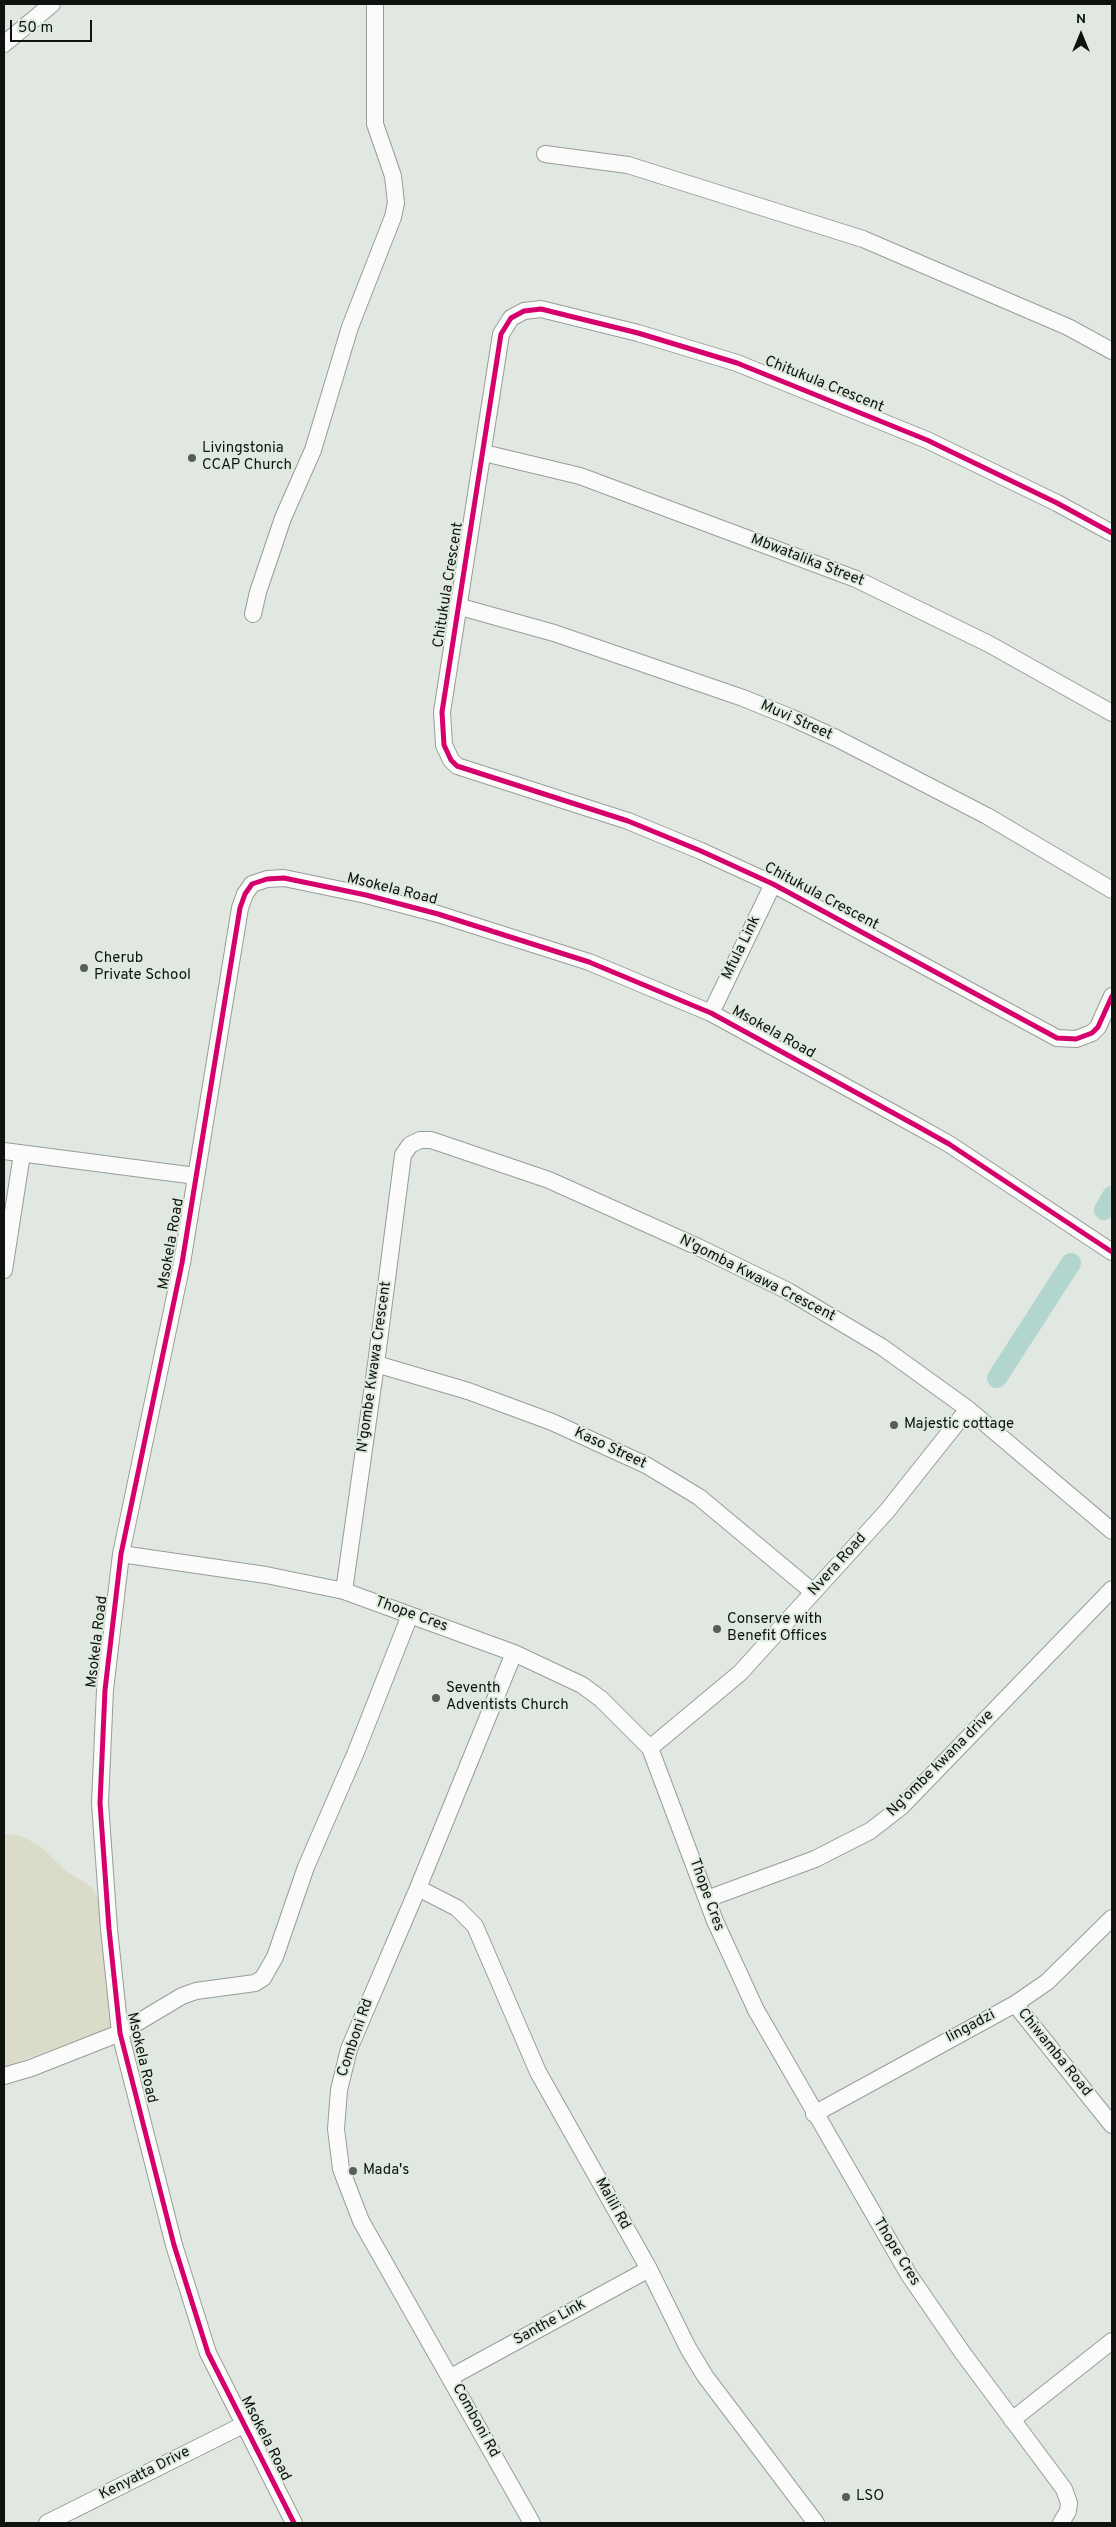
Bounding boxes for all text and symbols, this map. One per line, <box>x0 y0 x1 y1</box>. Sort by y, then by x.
scale bar <box>12 10 95 42</box>
north arrow <box>1056 10 1106 60</box>
text: N <box>1076 11 1086 28</box>
text: 50 m <box>18 19 53 38</box>
street label: Chitukula Crescent <box>762 353 886 417</box>
place label: Livingstonia CCAP Church <box>202 440 292 475</box>
marker: Livingstonia CCAP Church <box>186 452 198 464</box>
street label: Chitukula Crescent <box>430 521 468 649</box>
street label: Mbwatalika Street <box>748 531 866 591</box>
street label: Muvi Street <box>757 697 835 745</box>
street label: Chitukula Crescent <box>761 859 881 935</box>
street label: Msokela Road <box>345 870 439 910</box>
street label: Mfula Link <box>719 913 765 983</box>
place label: Cherub Private School <box>94 950 191 985</box>
marker: Cherub Private School <box>78 962 90 974</box>
street label: Msokela Road <box>728 1003 818 1063</box>
street label: Msokela Road <box>155 1197 189 1291</box>
street label: N'gomba Kwawa Crescent <box>676 1232 838 1326</box>
street label: N'gombe Kwawa Crescent <box>354 1280 396 1454</box>
place label: Majestic cottage <box>904 1416 1014 1434</box>
marker: Majestic cottage <box>888 1419 900 1431</box>
street label: Kaso Street <box>571 1424 649 1474</box>
street label: Nvera Road <box>805 1530 871 1600</box>
street label: Thope Cres <box>372 1594 450 1636</box>
street label: Msokela Road <box>83 1595 113 1689</box>
place label: Conserve with Benefit Offices <box>727 1611 827 1646</box>
marker: Conserve with Benefit Offices <box>711 1623 723 1635</box>
place label: Seventh Adventists Church <box>446 1680 569 1715</box>
marker: Seventh Adventists Church <box>430 1692 442 1704</box>
street label: Ng'ombe kwana drive <box>884 1707 998 1821</box>
street label: Thope Cres <box>685 1856 727 1934</box>
street label: Comboni Rd <box>334 1997 378 2079</box>
street label: Chiwamba Road <box>1013 2005 1095 2101</box>
street label: lingadzi <box>943 2007 999 2047</box>
street label: Msokela Road <box>122 2011 160 2105</box>
place label: Mada's <box>363 2162 409 2180</box>
marker: Mada's <box>347 2165 359 2177</box>
street label: Malili Rd <box>590 2175 634 2233</box>
street label: Thope Cres <box>869 2215 923 2289</box>
street label: Santhe Link <box>511 2296 589 2350</box>
street label: Comboni Rd <box>447 2381 503 2461</box>
street label: Msokela Road <box>236 2394 294 2484</box>
street label: Kenyatta Drive <box>97 2443 193 2505</box>
place label: LSO <box>856 2488 884 2506</box>
marker: LSO <box>840 2491 852 2503</box>

